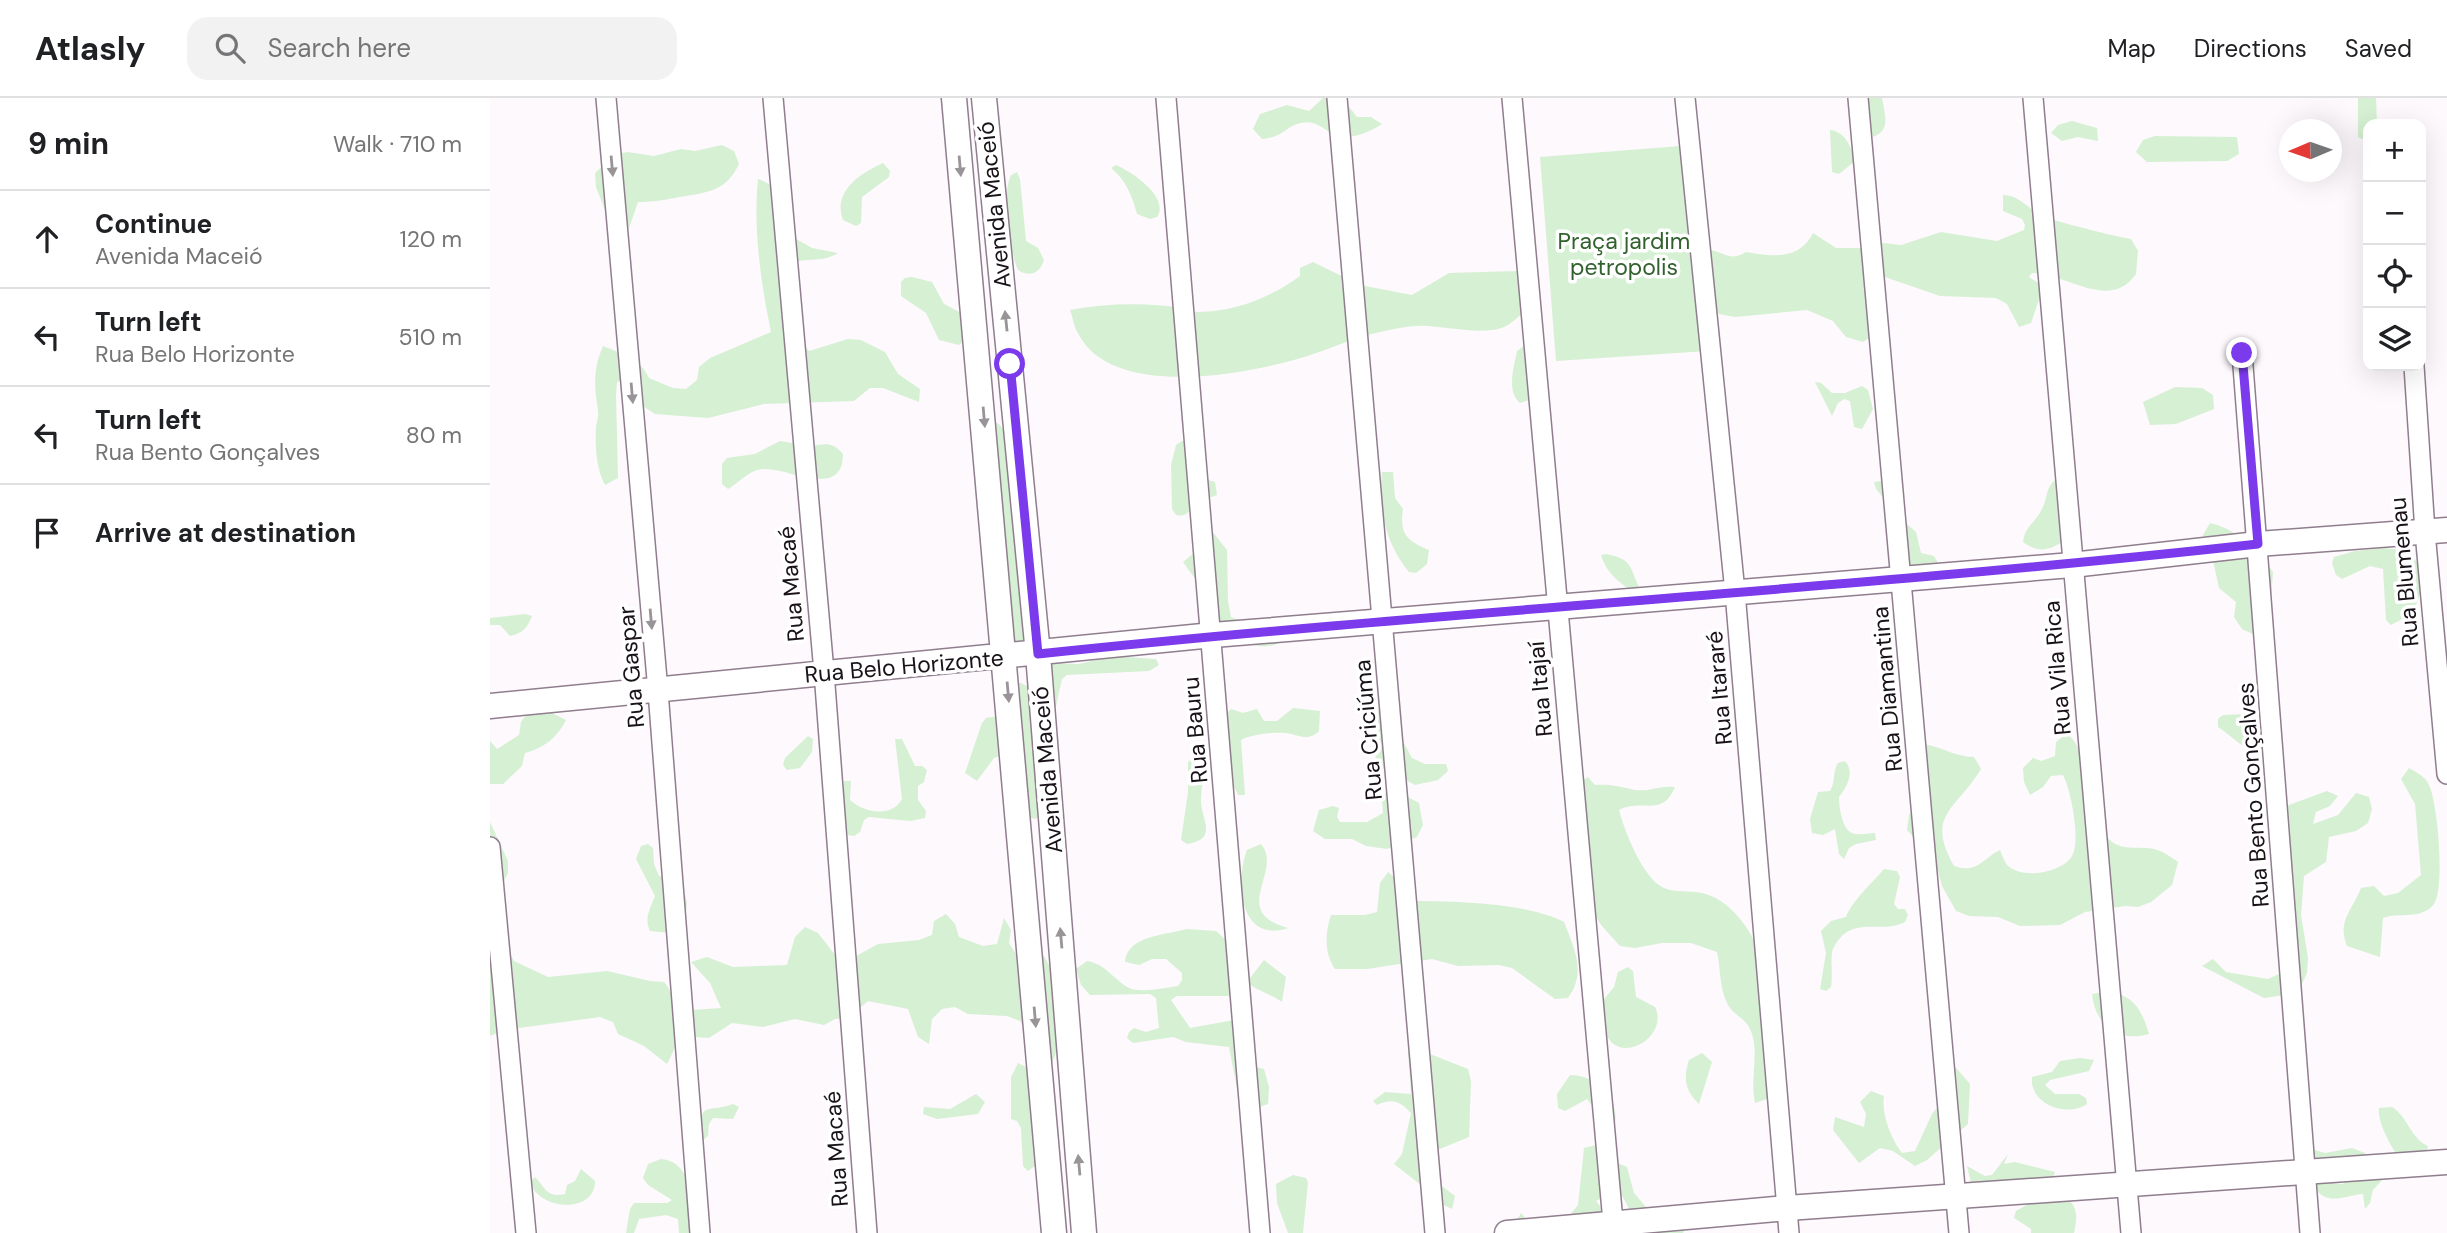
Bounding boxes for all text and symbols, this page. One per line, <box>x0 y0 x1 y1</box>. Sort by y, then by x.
search box <box>187 17 677 80</box>
text: Atlasly <box>35 27 145 70</box>
icon: search <box>211 29 249 67</box>
text: Search here <box>267 31 411 65</box>
text: Map <box>2108 33 2156 64</box>
text: Directions <box>2194 33 2307 64</box>
text: Saved <box>2345 33 2412 64</box>
north arrow <box>2279 119 2342 182</box>
map controls <box>2363 119 2426 371</box>
button: + <box>2363 119 2426 182</box>
street label: Avenida Maceió <box>970 120 1018 290</box>
text: 9 min <box>28 124 109 163</box>
text: Walk · 710 m <box>333 129 462 159</box>
one-way arrow <box>607 155 618 177</box>
one-way arrow <box>955 155 966 177</box>
button: − <box>2363 182 2426 245</box>
text: Continue <box>95 207 212 241</box>
icon: ahead <box>28 220 66 258</box>
text: 120 m <box>399 224 462 254</box>
park label: Praça jardim petropolis <box>1558 226 1690 282</box>
text: Avenida Maceió <box>95 241 263 271</box>
button: locate <box>2363 245 2426 308</box>
text: Turn left <box>95 305 202 339</box>
button: layers <box>2363 308 2426 371</box>
one-way arrow <box>1000 310 1011 332</box>
icon: left <box>28 318 66 356</box>
text: 510 m <box>398 322 462 352</box>
route end <box>2226 337 2257 368</box>
text: Rua Belo Horizonte <box>95 339 295 369</box>
route start <box>994 348 1025 379</box>
one-way arrow <box>627 382 638 404</box>
text: Turn left <box>95 403 202 437</box>
one-way arrow <box>979 406 990 428</box>
icon: left <box>28 416 66 454</box>
text: 80 m <box>406 420 462 450</box>
text: Rua Bento Gonçalves <box>95 437 320 467</box>
street label: Rua Blumenau <box>2383 496 2425 648</box>
icon: arrive <box>28 514 66 552</box>
text: Arrive at destination <box>95 516 356 550</box>
street label: Rua Macaé <box>771 525 811 643</box>
street label: Rua Vila Rica <box>2036 599 2078 737</box>
street label: Rua Gaspar <box>611 605 651 729</box>
street label: Rua Diamantina <box>1865 605 1909 773</box>
one-way arrow <box>646 608 657 630</box>
street label: Rua Itararé <box>1699 630 1739 746</box>
street label: Rua Itajaí <box>1521 639 1559 738</box>
street label: Rua Belo Horizonte <box>803 642 1005 690</box>
street label: Rua Criciúma <box>1347 659 1389 801</box>
street label: Rua Bauru <box>1175 676 1215 784</box>
one-way arrow <box>1002 682 1013 704</box>
street label: Rua Bento Gonçalves <box>2230 682 2276 908</box>
street label: Avenida Maceió <box>1025 685 1069 855</box>
one-way arrow <box>1055 927 1066 949</box>
one-way arrow <box>1030 1006 1041 1028</box>
street label: Rua Macaé <box>817 1090 855 1208</box>
one-way arrow <box>1073 1154 1084 1176</box>

